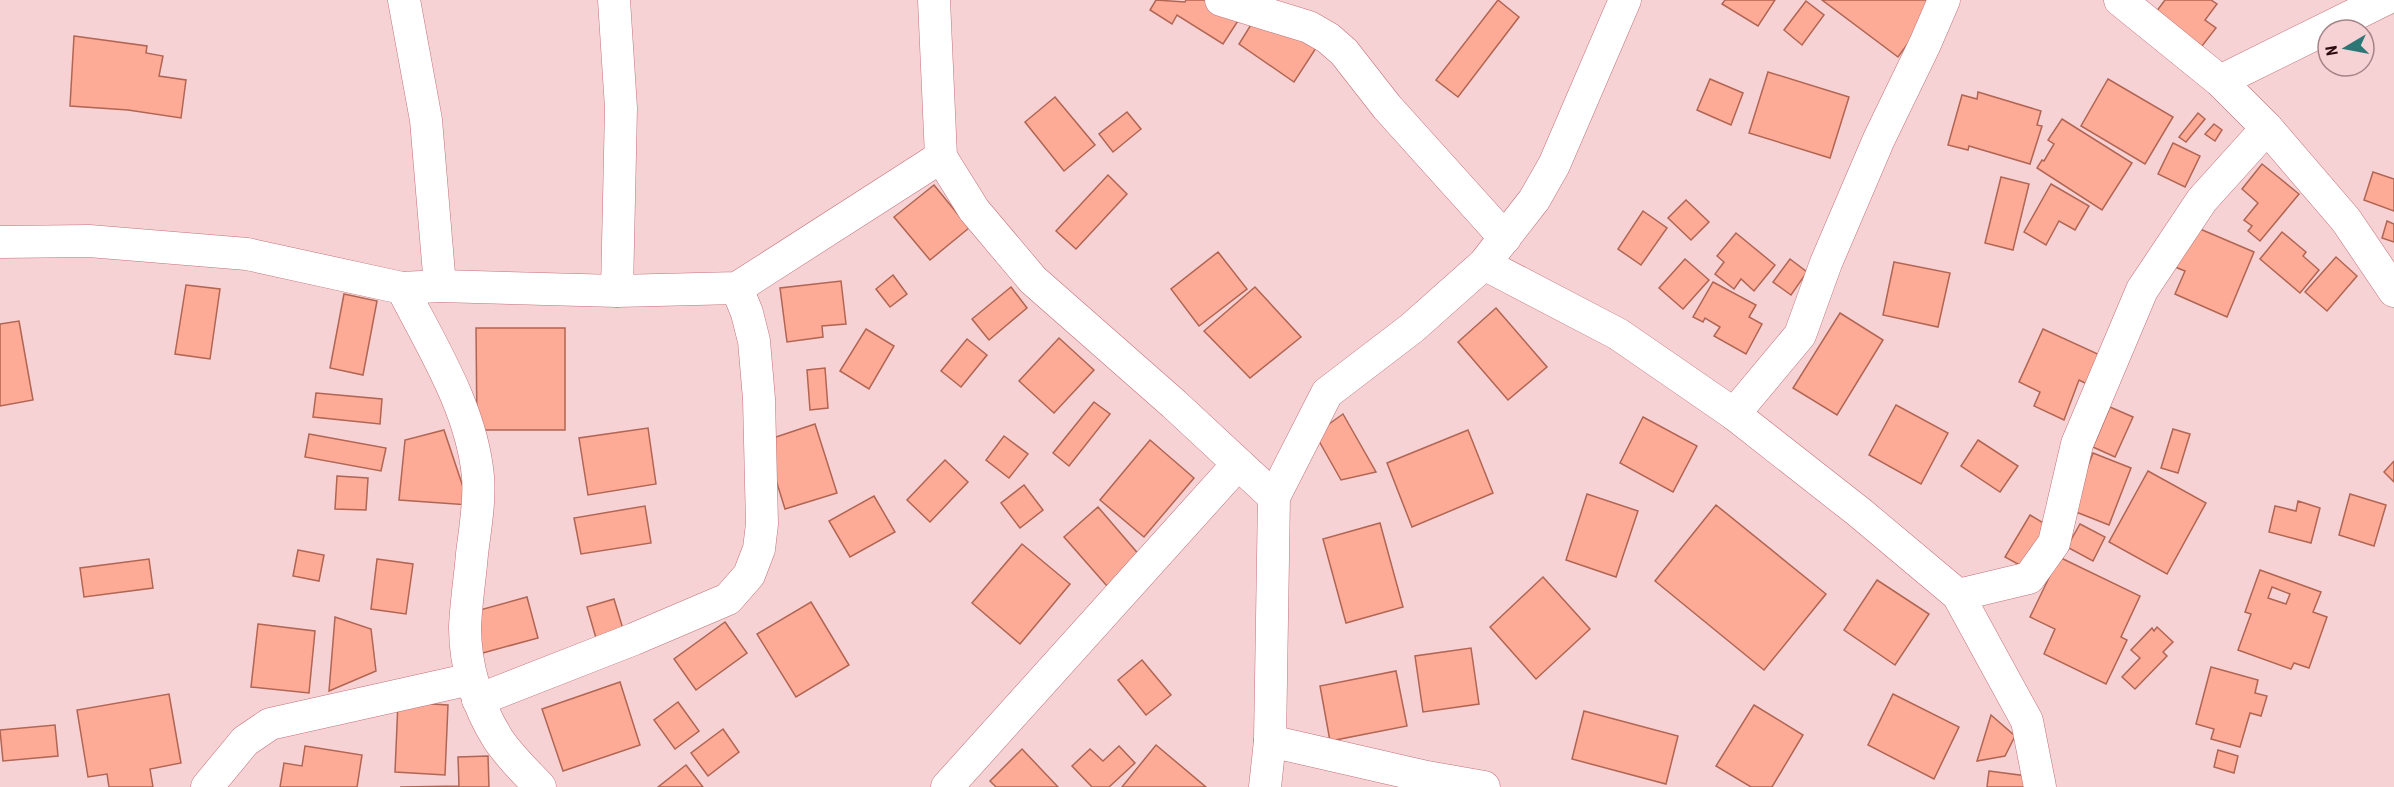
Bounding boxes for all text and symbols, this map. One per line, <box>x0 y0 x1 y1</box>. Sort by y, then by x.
north arrow <box>2316 18 2376 78</box>
text: N <box>2322 44 2342 57</box>

